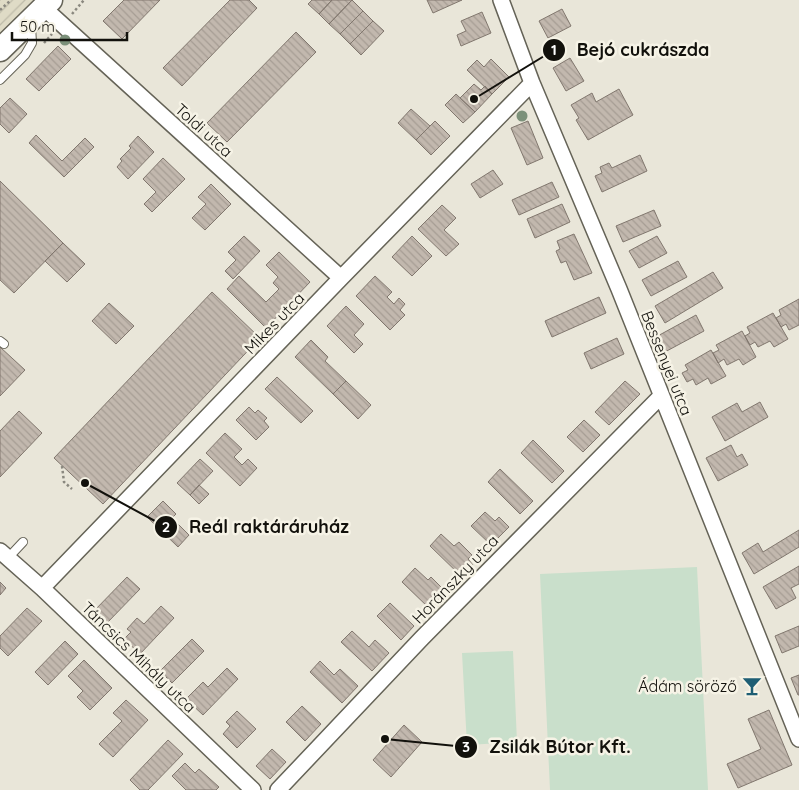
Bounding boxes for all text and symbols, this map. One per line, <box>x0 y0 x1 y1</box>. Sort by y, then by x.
scale bar <box>12 10 128 42</box>
text: 50 m <box>20 17 55 36</box>
callout: Bejó cukrászda <box>542 34 719 67</box>
text: Bejó cukrászda <box>577 38 709 61</box>
text: 1 <box>551 40 557 59</box>
street label: Toldi utca <box>171 99 237 161</box>
street label: Mikes utca <box>240 288 308 358</box>
street label: Bessenyei utca <box>637 308 697 418</box>
callout: Reál raktáráruház <box>154 510 359 543</box>
text: Reál raktáráruház <box>189 515 349 538</box>
text: 2 <box>162 517 170 536</box>
street label: Horánszky utca <box>408 530 502 628</box>
street label: Táncsics Mihály utca <box>78 597 200 717</box>
bar icon: Ádám söröző <box>741 675 763 697</box>
place label: Ádám söröző <box>638 676 737 696</box>
callout: Zsilák Bútor Kft. <box>454 730 640 763</box>
text: Zsilák Bútor Kft. <box>489 735 631 758</box>
text: 3 <box>462 737 470 756</box>

